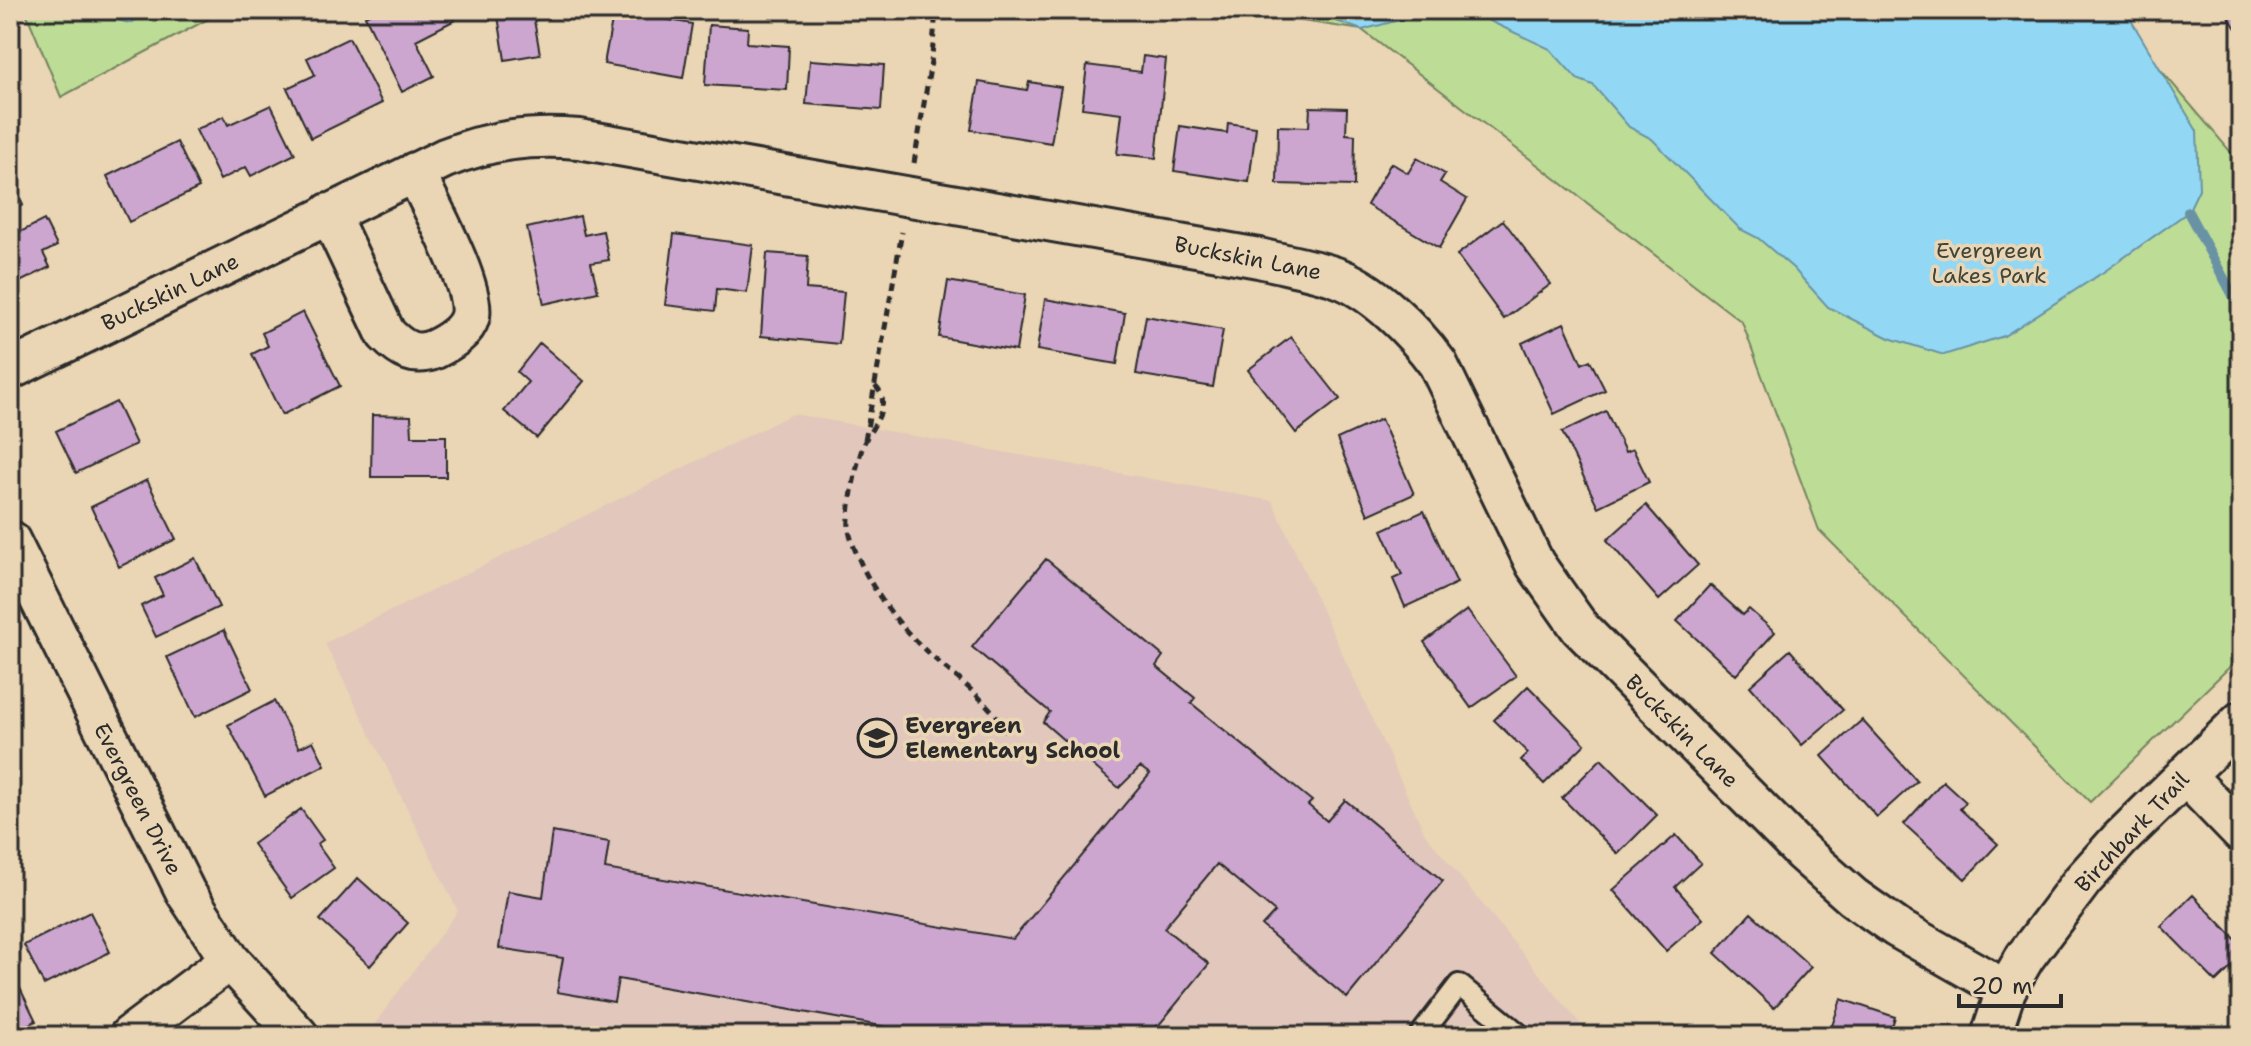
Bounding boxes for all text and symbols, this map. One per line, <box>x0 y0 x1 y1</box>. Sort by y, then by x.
street label: Buckskin Lane <box>1172 230 1324 286</box>
park label: Evergreen Lakes Park <box>1931 236 2047 290</box>
street label: Buckskin Lane <box>97 246 243 338</box>
street label: Buckskin Lane <box>1619 668 1745 794</box>
place label: Evergreen Elementary School <box>905 711 1121 765</box>
school or university icon: Evergreen Elementary School <box>856 717 898 759</box>
street label: Evergreen Drive <box>87 718 189 880</box>
street label: Birchbark Trail <box>2068 765 2196 899</box>
scale bar <box>1959 958 2061 1008</box>
text: 20 m <box>1971 970 2033 1002</box>

